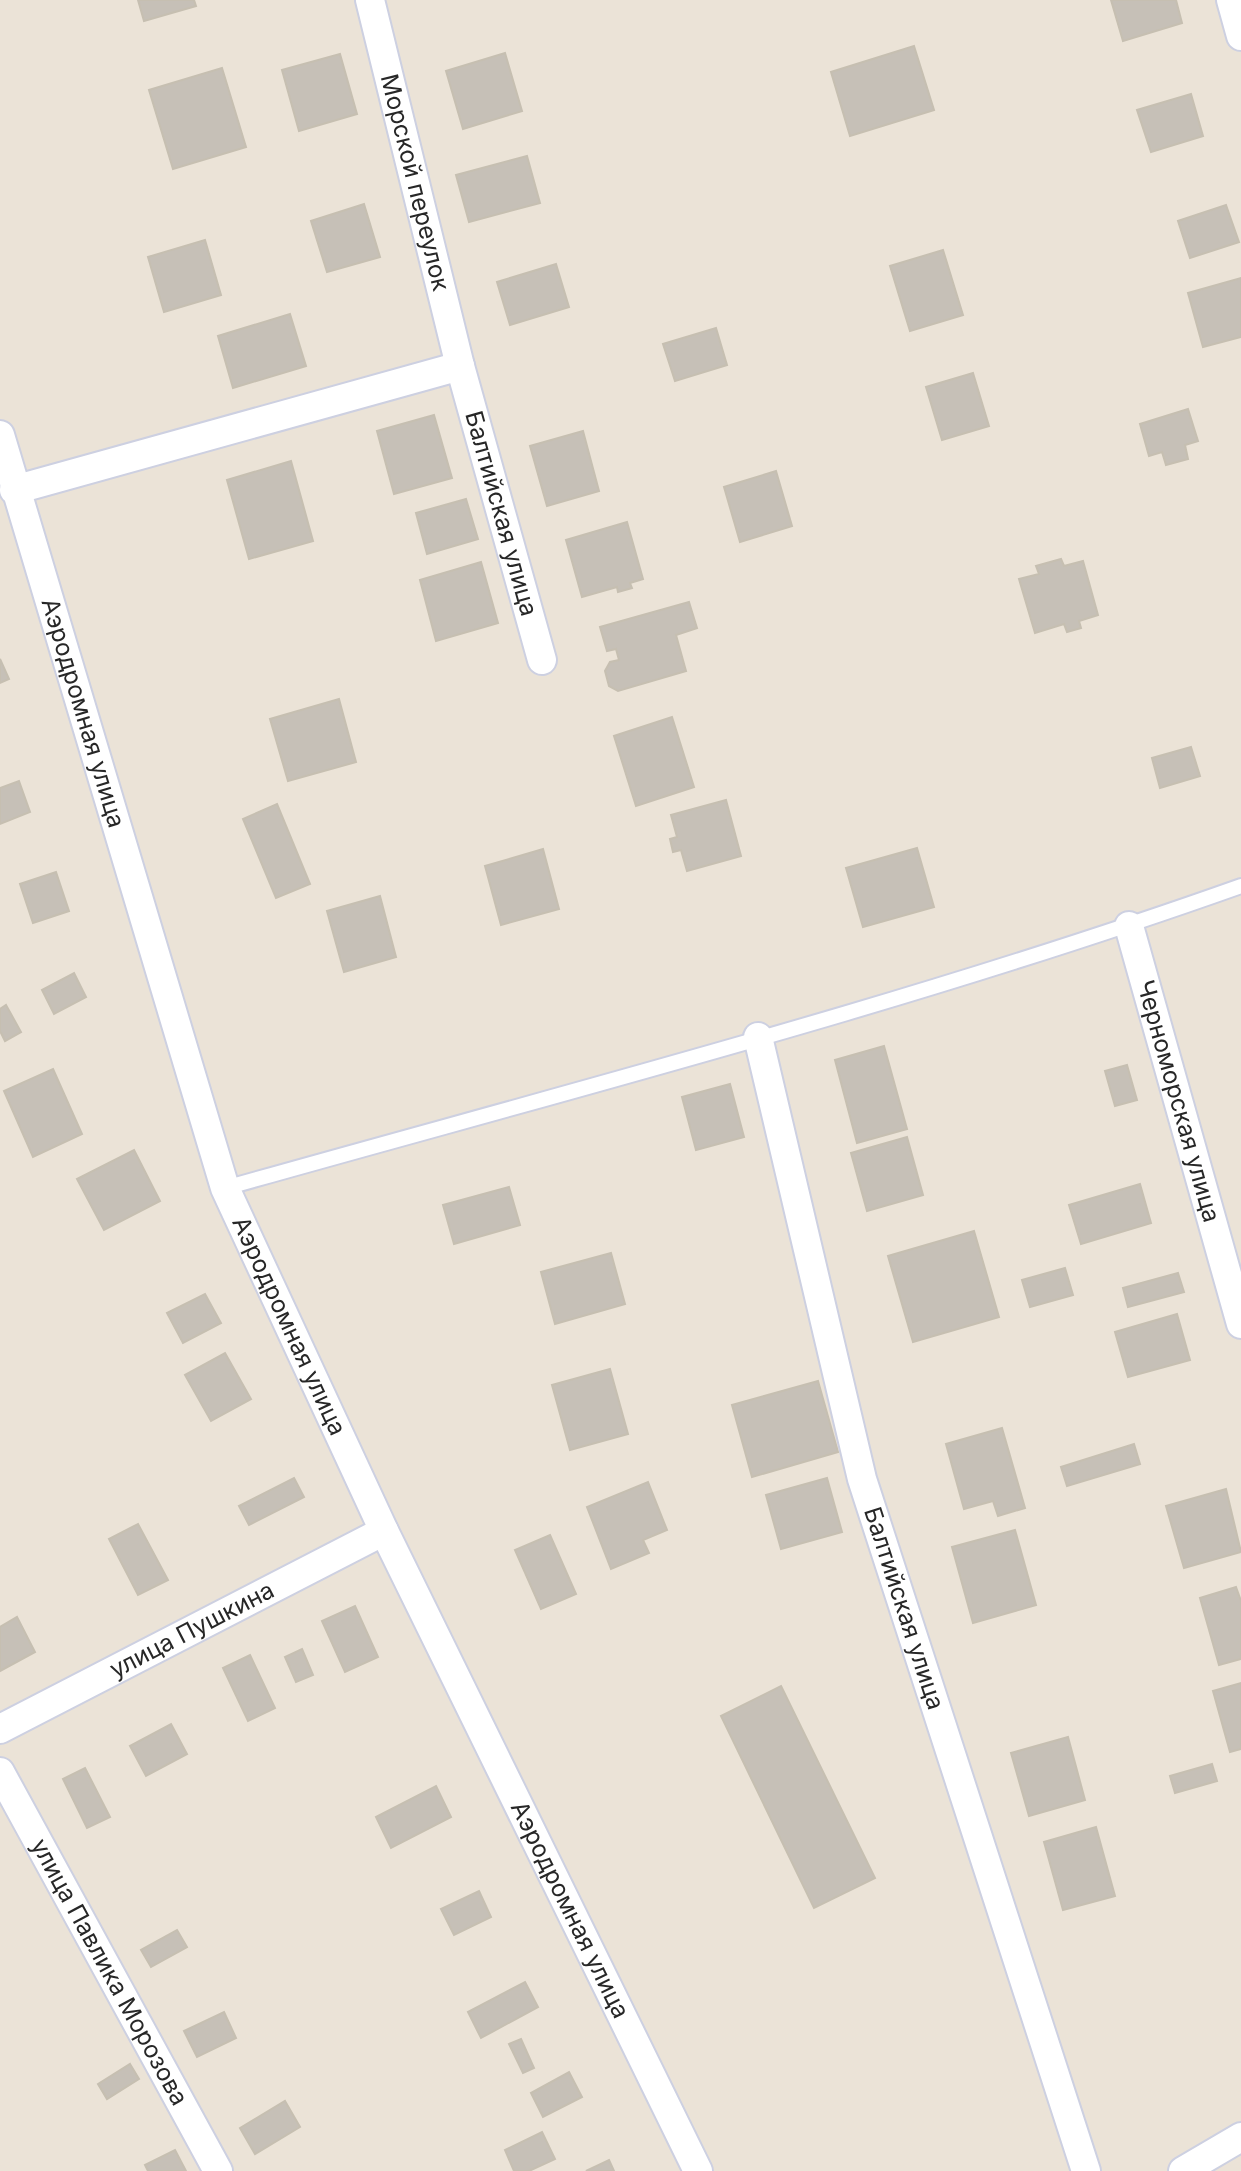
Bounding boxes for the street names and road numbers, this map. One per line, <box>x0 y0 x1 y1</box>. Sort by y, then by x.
street label: Морской переулок <box>375 71 456 294</box>
street label: Балтийская улица <box>459 408 544 619</box>
street label: Аэродромная улица <box>36 595 131 831</box>
street label: Черноморская улица <box>1131 977 1227 1225</box>
street label: Аэродромная улица <box>226 1212 353 1440</box>
street label: Балтийская улица <box>858 1503 951 1713</box>
street label: улица Пушкина <box>105 1575 279 1684</box>
street label: Аэродромная улица <box>505 1797 636 2023</box>
street label: улица Павлика Морозова <box>25 1833 194 2110</box>

